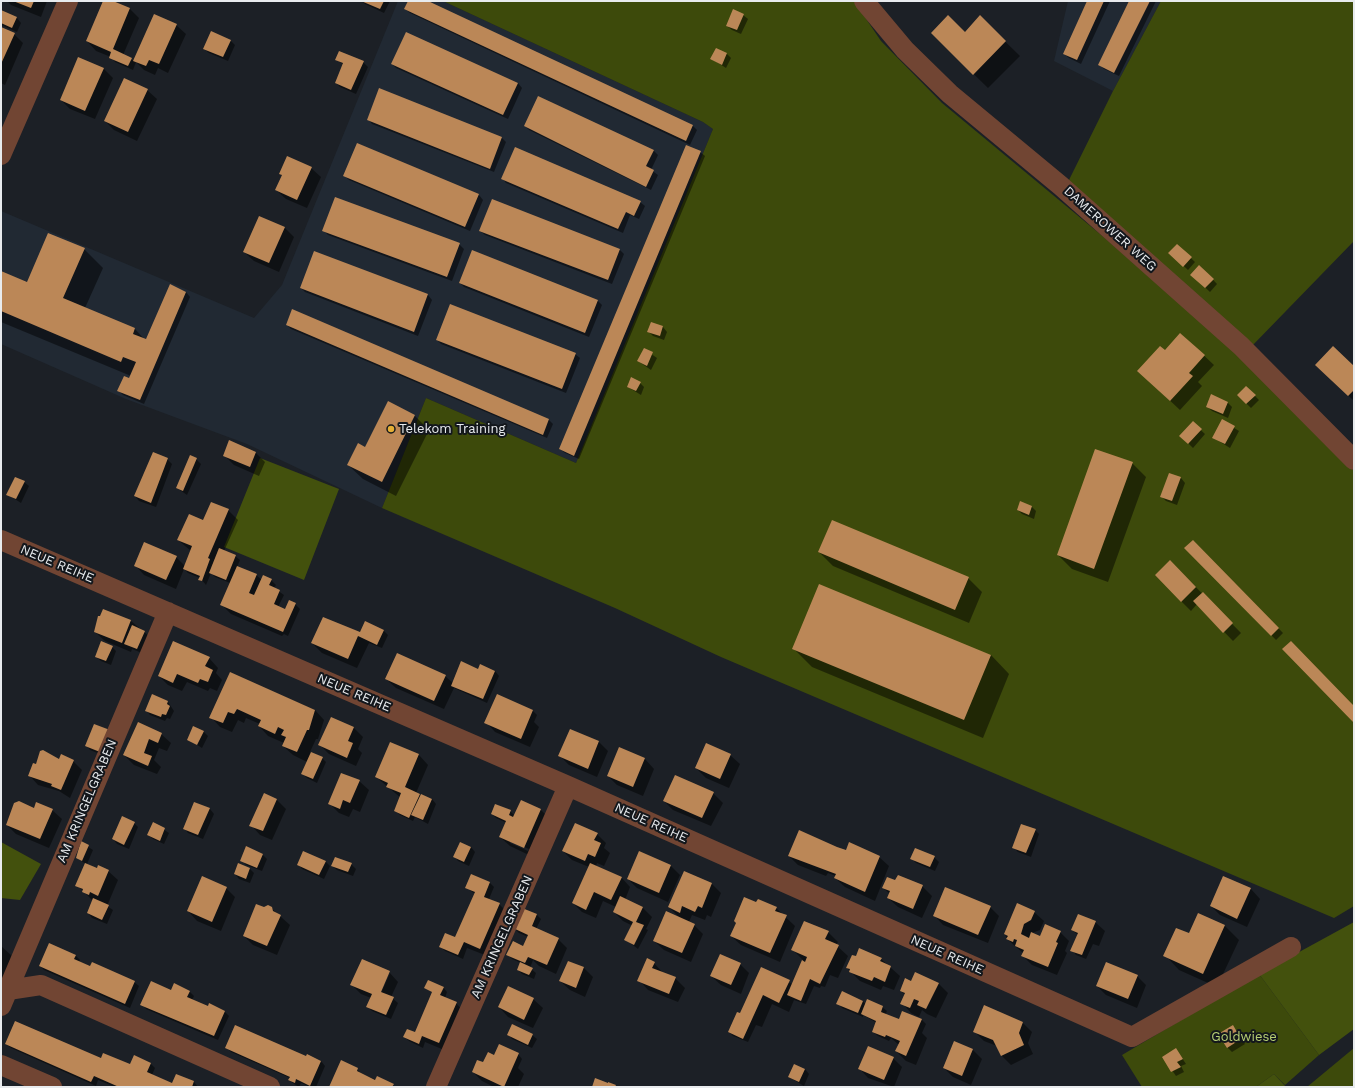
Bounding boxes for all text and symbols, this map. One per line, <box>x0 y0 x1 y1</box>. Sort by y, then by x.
street label: DAMEROWER WEG <box>1061 183 1159 275</box>
place label: Telekom Training <box>399 421 506 437</box>
marker: Telekom Training <box>386 424 396 434</box>
street label: NEUE REIHE <box>18 542 96 586</box>
street label: NEUE REIHE <box>315 671 393 715</box>
street label: AM KRINGELGRABEN <box>54 737 120 865</box>
street label: NEUE REIHE <box>612 800 690 846</box>
street label: AM KRINGELGRABEN <box>468 873 536 1001</box>
street label: NEUE REIHE <box>908 932 986 978</box>
park label: Goldwiese <box>1211 1029 1277 1045</box>

